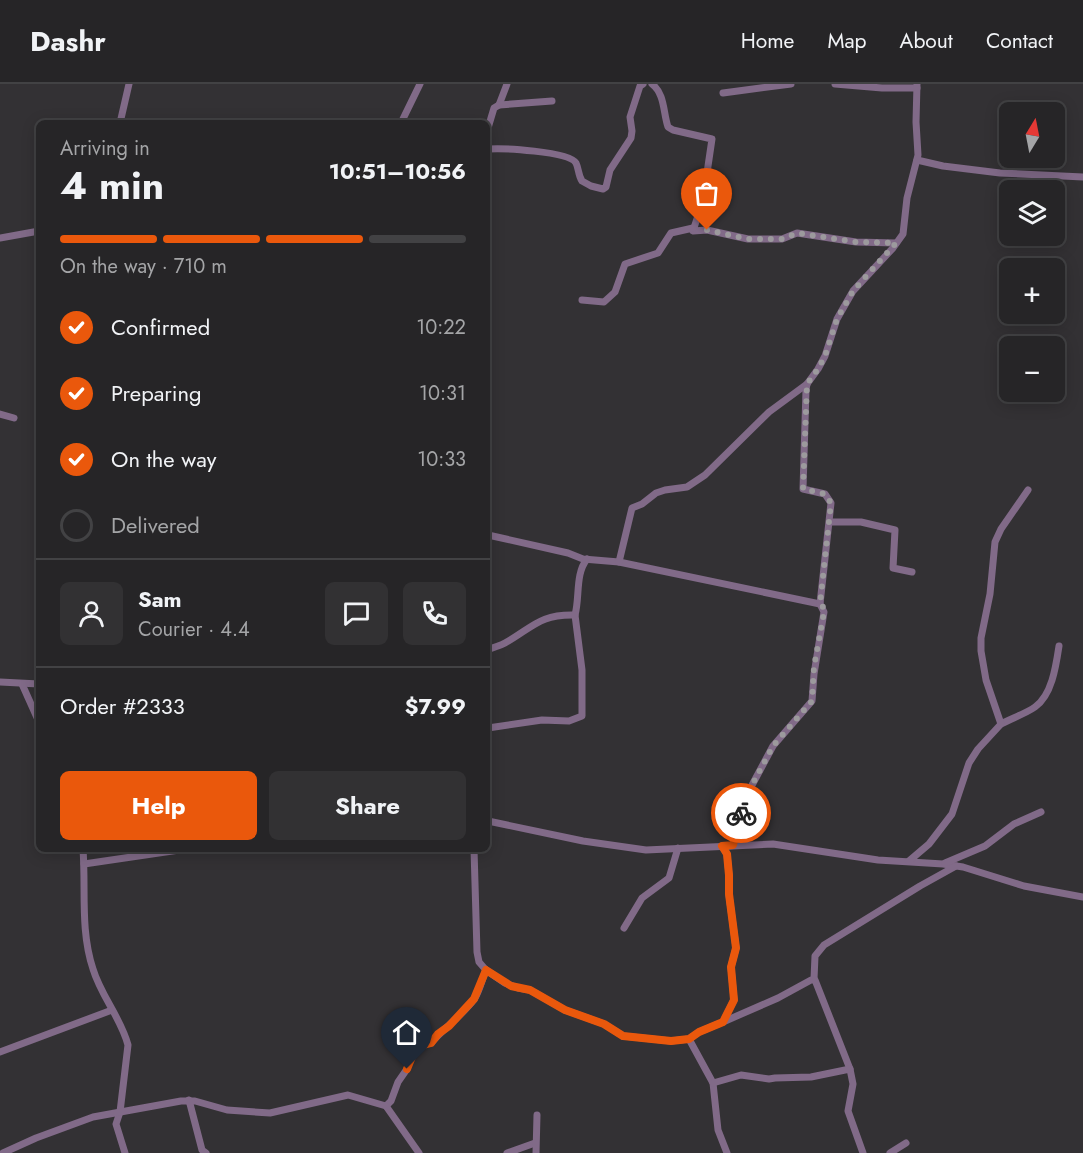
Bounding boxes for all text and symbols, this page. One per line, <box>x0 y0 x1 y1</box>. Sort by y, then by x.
text: Dashr <box>30 21 106 62</box>
text: Home <box>741 26 794 56</box>
text: Map <box>827 26 867 56</box>
text: About <box>900 26 953 56</box>
text: Contact <box>986 26 1053 56</box>
north arrow <box>999 102 1065 168</box>
map controls <box>999 102 1065 402</box>
text: Arriving in <box>60 134 150 163</box>
text: 10:51–10:56 <box>329 155 466 187</box>
text: 4 min <box>60 157 164 214</box>
pin <box>681 168 732 230</box>
icon: bag <box>690 177 723 210</box>
button: layers <box>999 180 1065 246</box>
text: On the way · 710 m <box>60 252 227 281</box>
button: + <box>999 258 1065 324</box>
icon: check <box>60 311 93 344</box>
text: Confirmed <box>111 311 210 343</box>
text: 10:22 <box>416 313 466 342</box>
button: − <box>999 336 1065 402</box>
icon: check <box>60 377 93 410</box>
text: Preparing <box>111 377 202 409</box>
text: 10:31 <box>419 379 466 408</box>
icon: check <box>60 443 93 476</box>
text: On the way <box>111 443 216 475</box>
text: 10:33 <box>417 445 466 474</box>
text: Delivered <box>111 509 200 541</box>
button: person <box>60 582 123 645</box>
button: chat <box>325 582 388 645</box>
button: phone <box>403 582 466 645</box>
text: Sam <box>138 583 182 615</box>
text: Courier · 4.4 <box>138 615 250 644</box>
text: Order #2333 <box>60 690 185 722</box>
text: $7.99 <box>405 690 466 722</box>
button: Help <box>60 771 257 840</box>
button: Share <box>269 771 466 840</box>
courier <box>711 783 771 843</box>
icon: bike <box>725 797 758 830</box>
pin <box>381 1007 432 1069</box>
icon: home <box>390 1016 423 1049</box>

